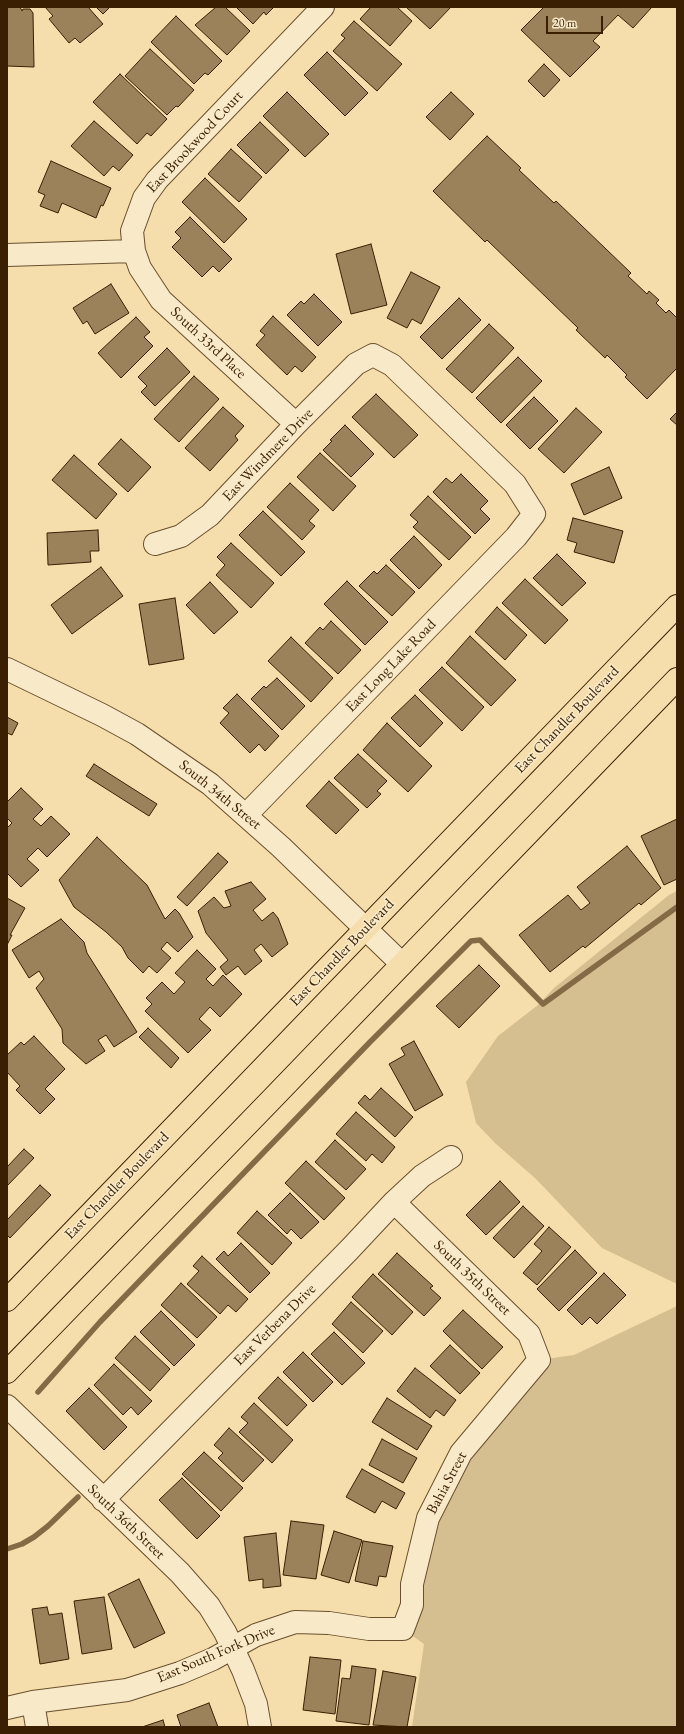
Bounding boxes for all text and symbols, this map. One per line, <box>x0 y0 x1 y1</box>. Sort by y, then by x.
scale bar <box>548 8 605 34</box>
text: 20 m <box>553 15 576 31</box>
street label: East Brookwood Court <box>143 87 247 197</box>
street label: South 33rd Place <box>166 303 250 383</box>
street label: East Windmere Drive <box>219 405 317 505</box>
street label: East Long Lake Road <box>342 616 440 716</box>
street label: East Chandler Boulevard <box>511 663 623 777</box>
street label: South 34th Street <box>175 756 265 834</box>
street label: East Chandler Boulevard <box>286 896 398 1010</box>
street label: East Chandler Boulevard <box>61 1129 173 1243</box>
street label: South 35th Street <box>430 1237 514 1319</box>
street label: East Verbena Drive <box>230 1280 320 1370</box>
street label: Bahia Street <box>423 1449 471 1517</box>
street label: South 36th Street <box>84 1481 168 1563</box>
street label: East South Fork Drive <box>154 1621 278 1687</box>

